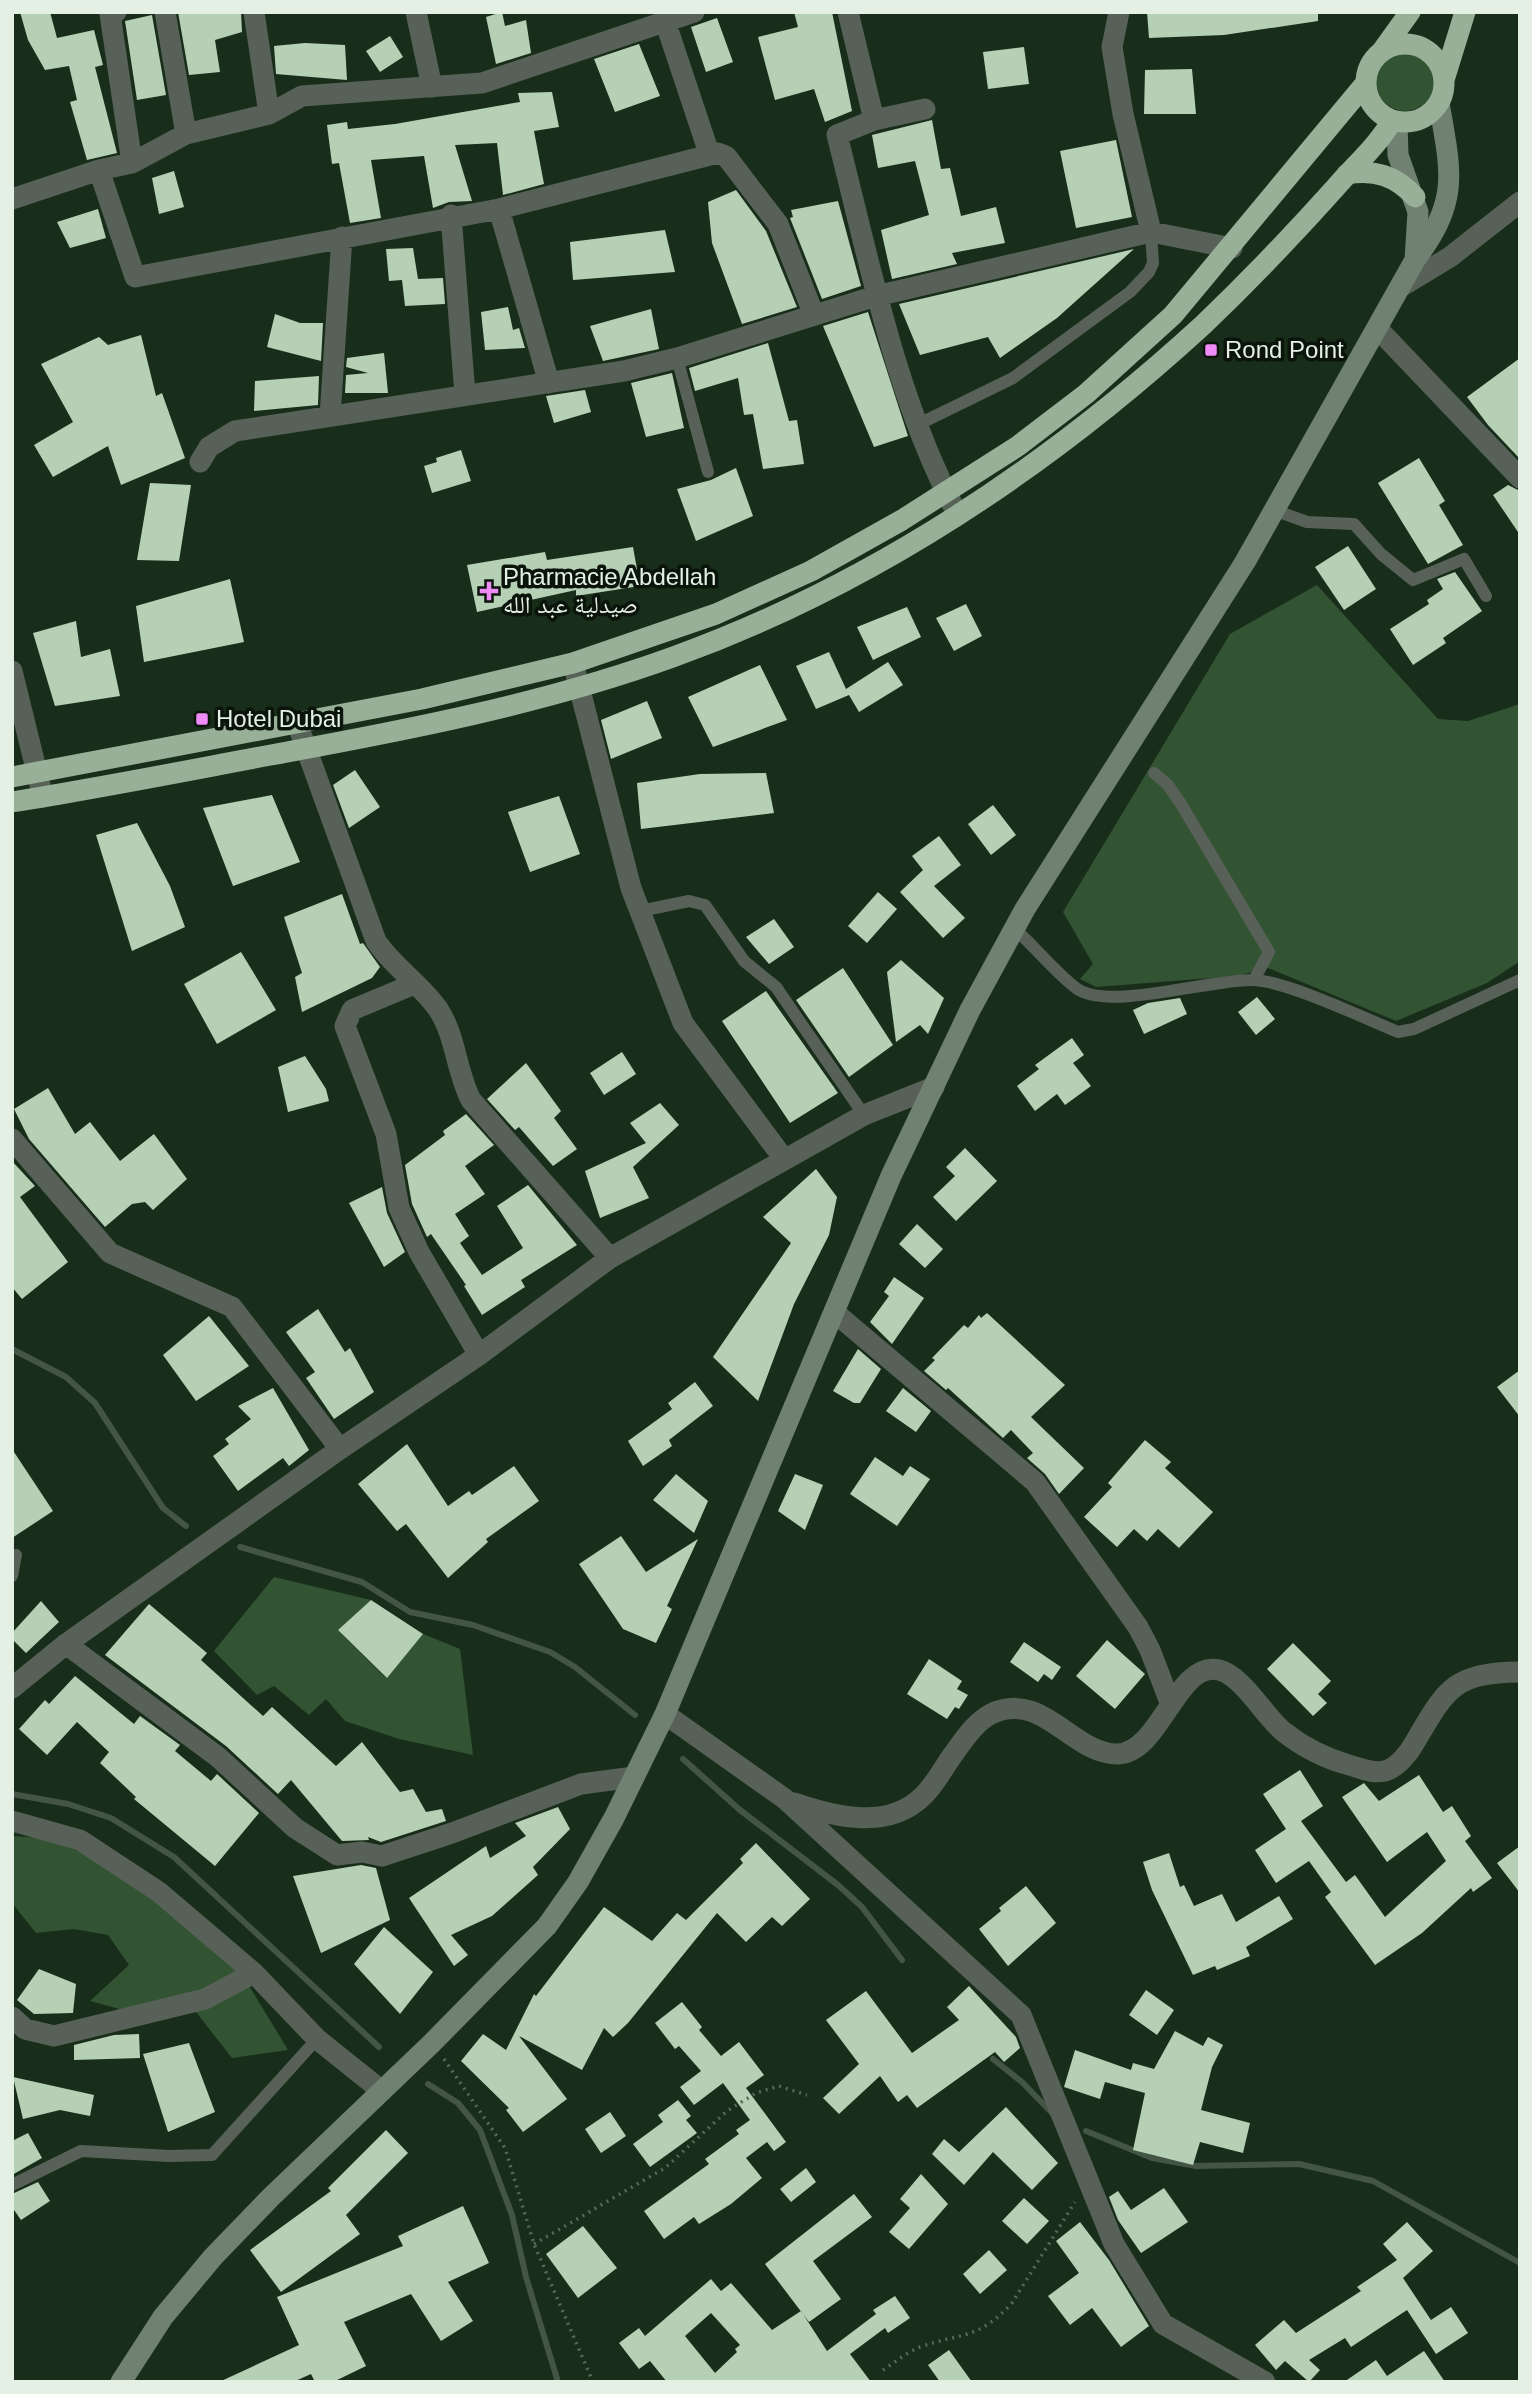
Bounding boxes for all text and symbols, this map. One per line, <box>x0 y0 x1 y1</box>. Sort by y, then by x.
place label: Rond Point <box>1225 336 1344 363</box>
marker: Rond Point <box>1203 342 1219 358</box>
place label: Pharmacie Abdellah صيدلية عبد الله <box>503 563 716 619</box>
marker: Pharmacie Abdellah صيدلية عبد الله <box>481 583 497 599</box>
place label: Hotel Dubai <box>216 705 341 732</box>
marker: Hotel Dubai <box>194 711 210 727</box>

